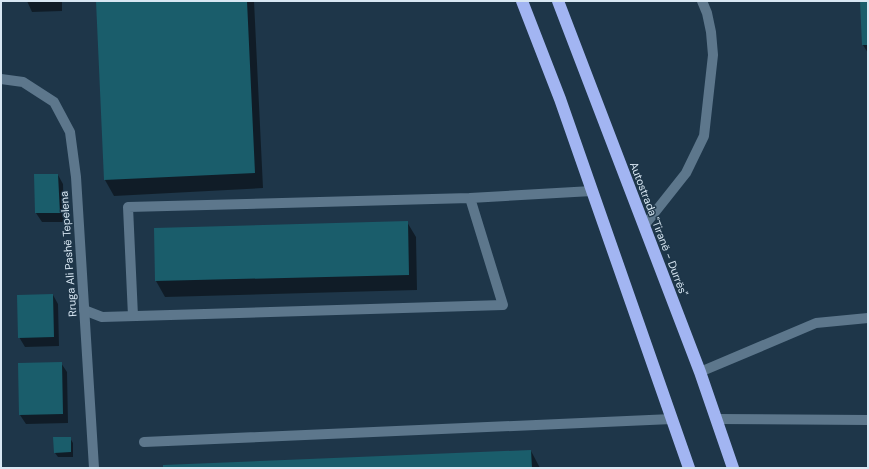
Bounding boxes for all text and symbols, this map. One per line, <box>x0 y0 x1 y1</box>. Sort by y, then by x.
street label: Autostrada "Tiranë - Durrës" <box>627 160 691 298</box>
street label: Rruga Ali Pashë Tepelena <box>57 191 79 317</box>

